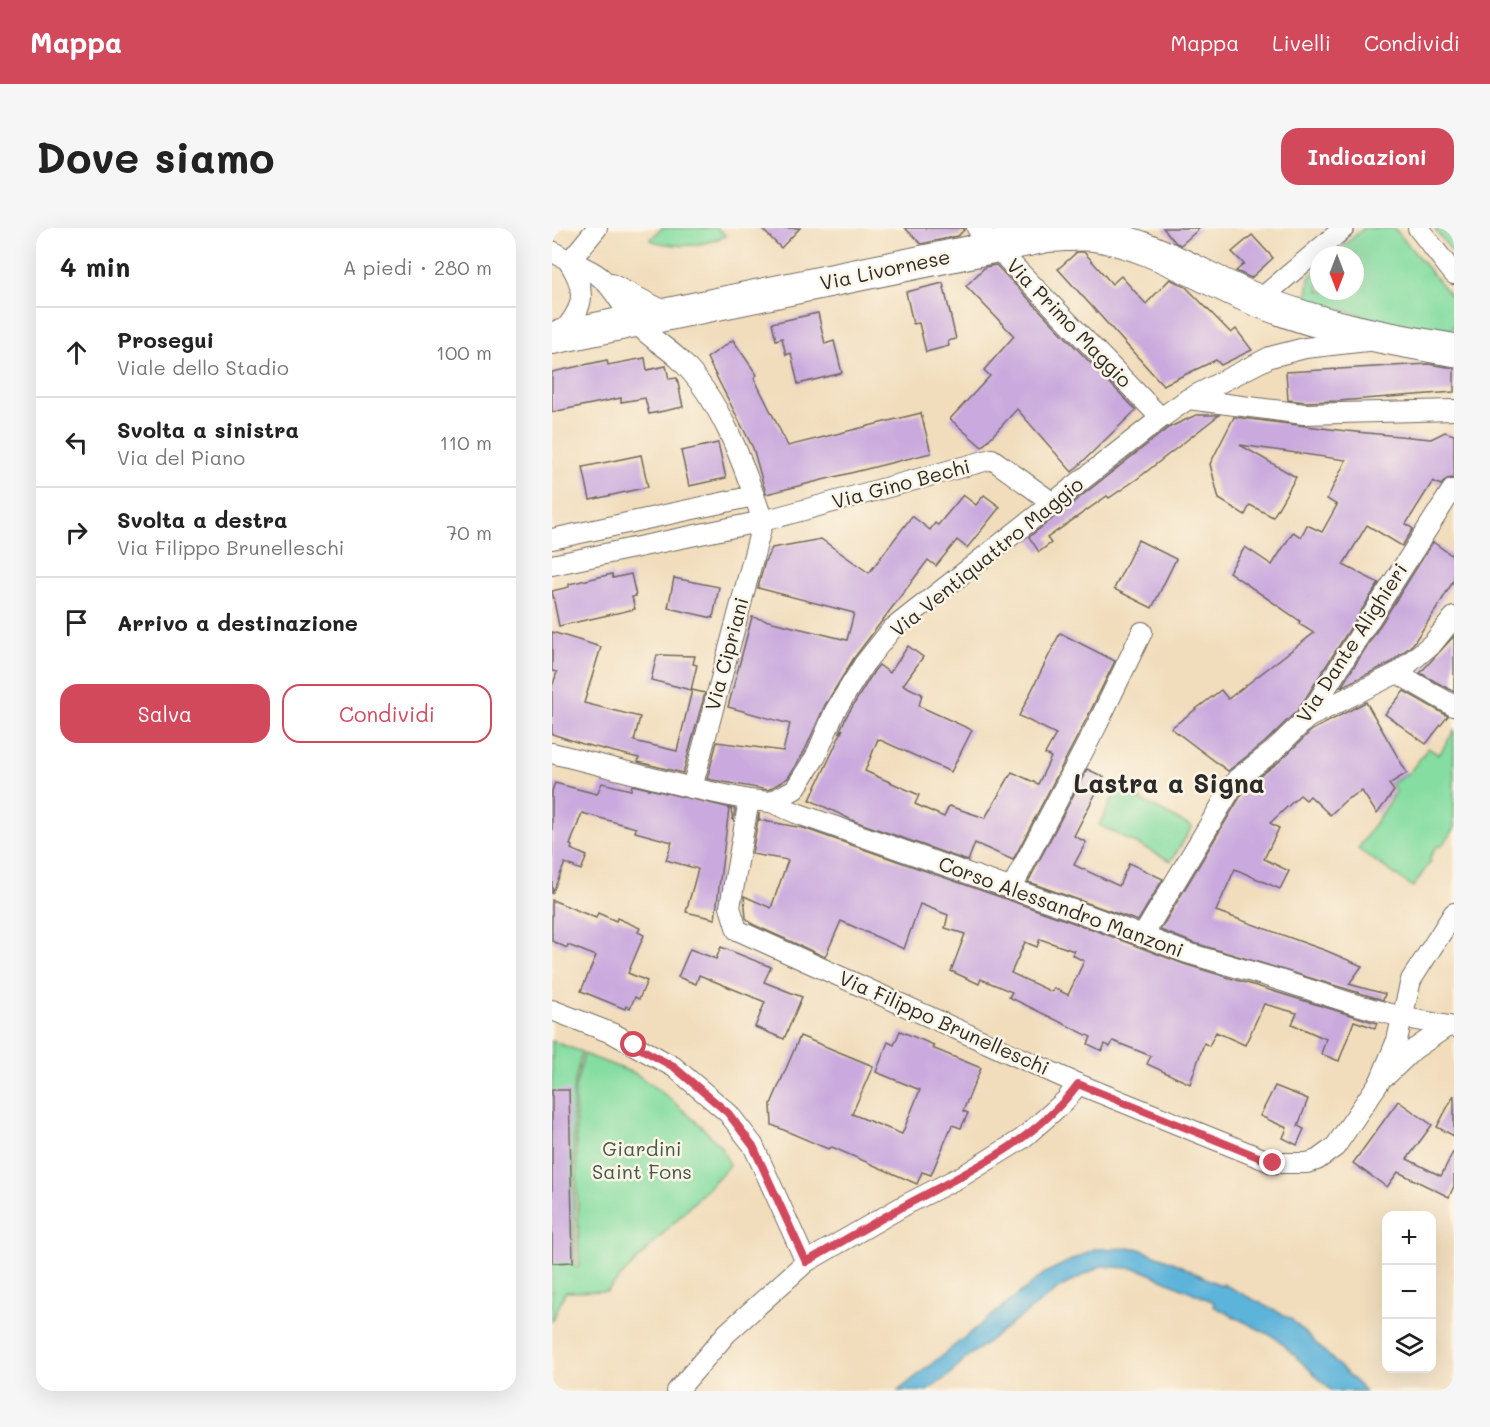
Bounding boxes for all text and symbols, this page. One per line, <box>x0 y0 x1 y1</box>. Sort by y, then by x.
text: Mappa <box>30 24 122 60</box>
text: Mappa <box>1171 29 1239 56</box>
text: Livelli <box>1272 29 1331 56</box>
text: Condividi <box>1364 29 1460 56</box>
button: Indicazioni <box>1281 128 1454 185</box>
text: Dove siamo <box>36 129 275 184</box>
street label: Via Livornese <box>817 243 952 296</box>
north arrow <box>1310 246 1364 300</box>
text: 4 min <box>60 250 130 284</box>
street label: Via Primo Maggio <box>1001 252 1138 393</box>
text: A piedi · 280 m <box>343 254 492 280</box>
text: Prosegui <box>117 325 214 354</box>
icon: ahead <box>60 336 93 369</box>
text: 100 m <box>436 339 492 365</box>
text: Viale dello Stadio <box>117 354 289 380</box>
text: Svolta a sinistra <box>117 415 299 444</box>
icon: left <box>60 426 93 459</box>
text: 110 m <box>439 429 492 455</box>
text: Via del Piano <box>117 444 245 470</box>
street label: Via Gino Bechi <box>829 452 973 514</box>
street label: Via Ventiquattro Maggio <box>885 470 1088 642</box>
text: Svolta a destra <box>117 505 287 534</box>
icon: right <box>60 516 93 549</box>
text: 70 m <box>446 519 492 545</box>
text: Via Filippo Brunelleschi <box>117 534 344 560</box>
street label: Via Dante Alighieri <box>1290 558 1413 727</box>
street label: Via Cipriani <box>698 594 754 713</box>
icon: arrive <box>60 606 93 639</box>
text: Arrivo a destinazione <box>117 608 358 637</box>
button: Salva <box>60 684 270 743</box>
button: Condividi <box>282 684 492 743</box>
district label: Lastra a Signa <box>1073 766 1265 800</box>
street label: Corso Alessandro Manzoni <box>935 850 1187 963</box>
street label: Via Filippo Brunelleschi <box>835 964 1054 1080</box>
route start <box>620 1031 646 1057</box>
park label: Giardini Saint Fons <box>592 1135 692 1184</box>
route end <box>1259 1149 1285 1175</box>
map controls <box>1382 1211 1436 1373</box>
button: + <box>1382 1211 1436 1265</box>
button: − <box>1382 1265 1436 1319</box>
button: layers <box>1382 1319 1436 1373</box>

